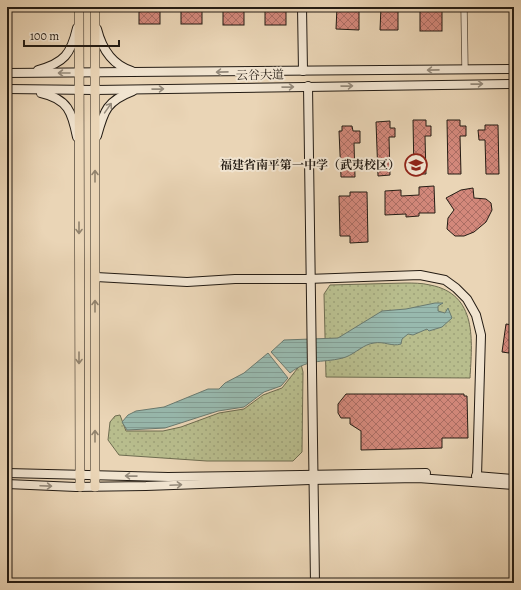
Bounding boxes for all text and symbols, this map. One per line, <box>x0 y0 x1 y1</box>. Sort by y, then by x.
scale bar <box>24 22 119 48</box>
text: 100 m <box>30 28 59 44</box>
one-way arrow <box>427 66 440 73</box>
street label: 云谷大道 <box>236 67 284 83</box>
one-way arrow <box>216 68 229 76</box>
one-way arrow <box>58 69 71 77</box>
one-way arrow <box>470 81 483 88</box>
one-way arrow <box>340 82 353 90</box>
one-way arrow <box>281 83 294 90</box>
one-way arrow <box>151 85 164 93</box>
one-way arrow <box>104 102 112 113</box>
school or university icon: 福建省南平第一中学（武夷校区） <box>403 152 429 178</box>
place label: 福建省南平第一中学（武夷校区） <box>220 157 400 173</box>
one-way arrow <box>91 170 99 183</box>
one-way arrow <box>75 221 83 234</box>
one-way arrow <box>92 300 99 313</box>
one-way arrow <box>75 351 83 364</box>
one-way arrow <box>91 430 99 443</box>
one-way arrow <box>125 472 138 480</box>
one-way arrow <box>169 481 182 488</box>
one-way arrow <box>39 482 52 489</box>

